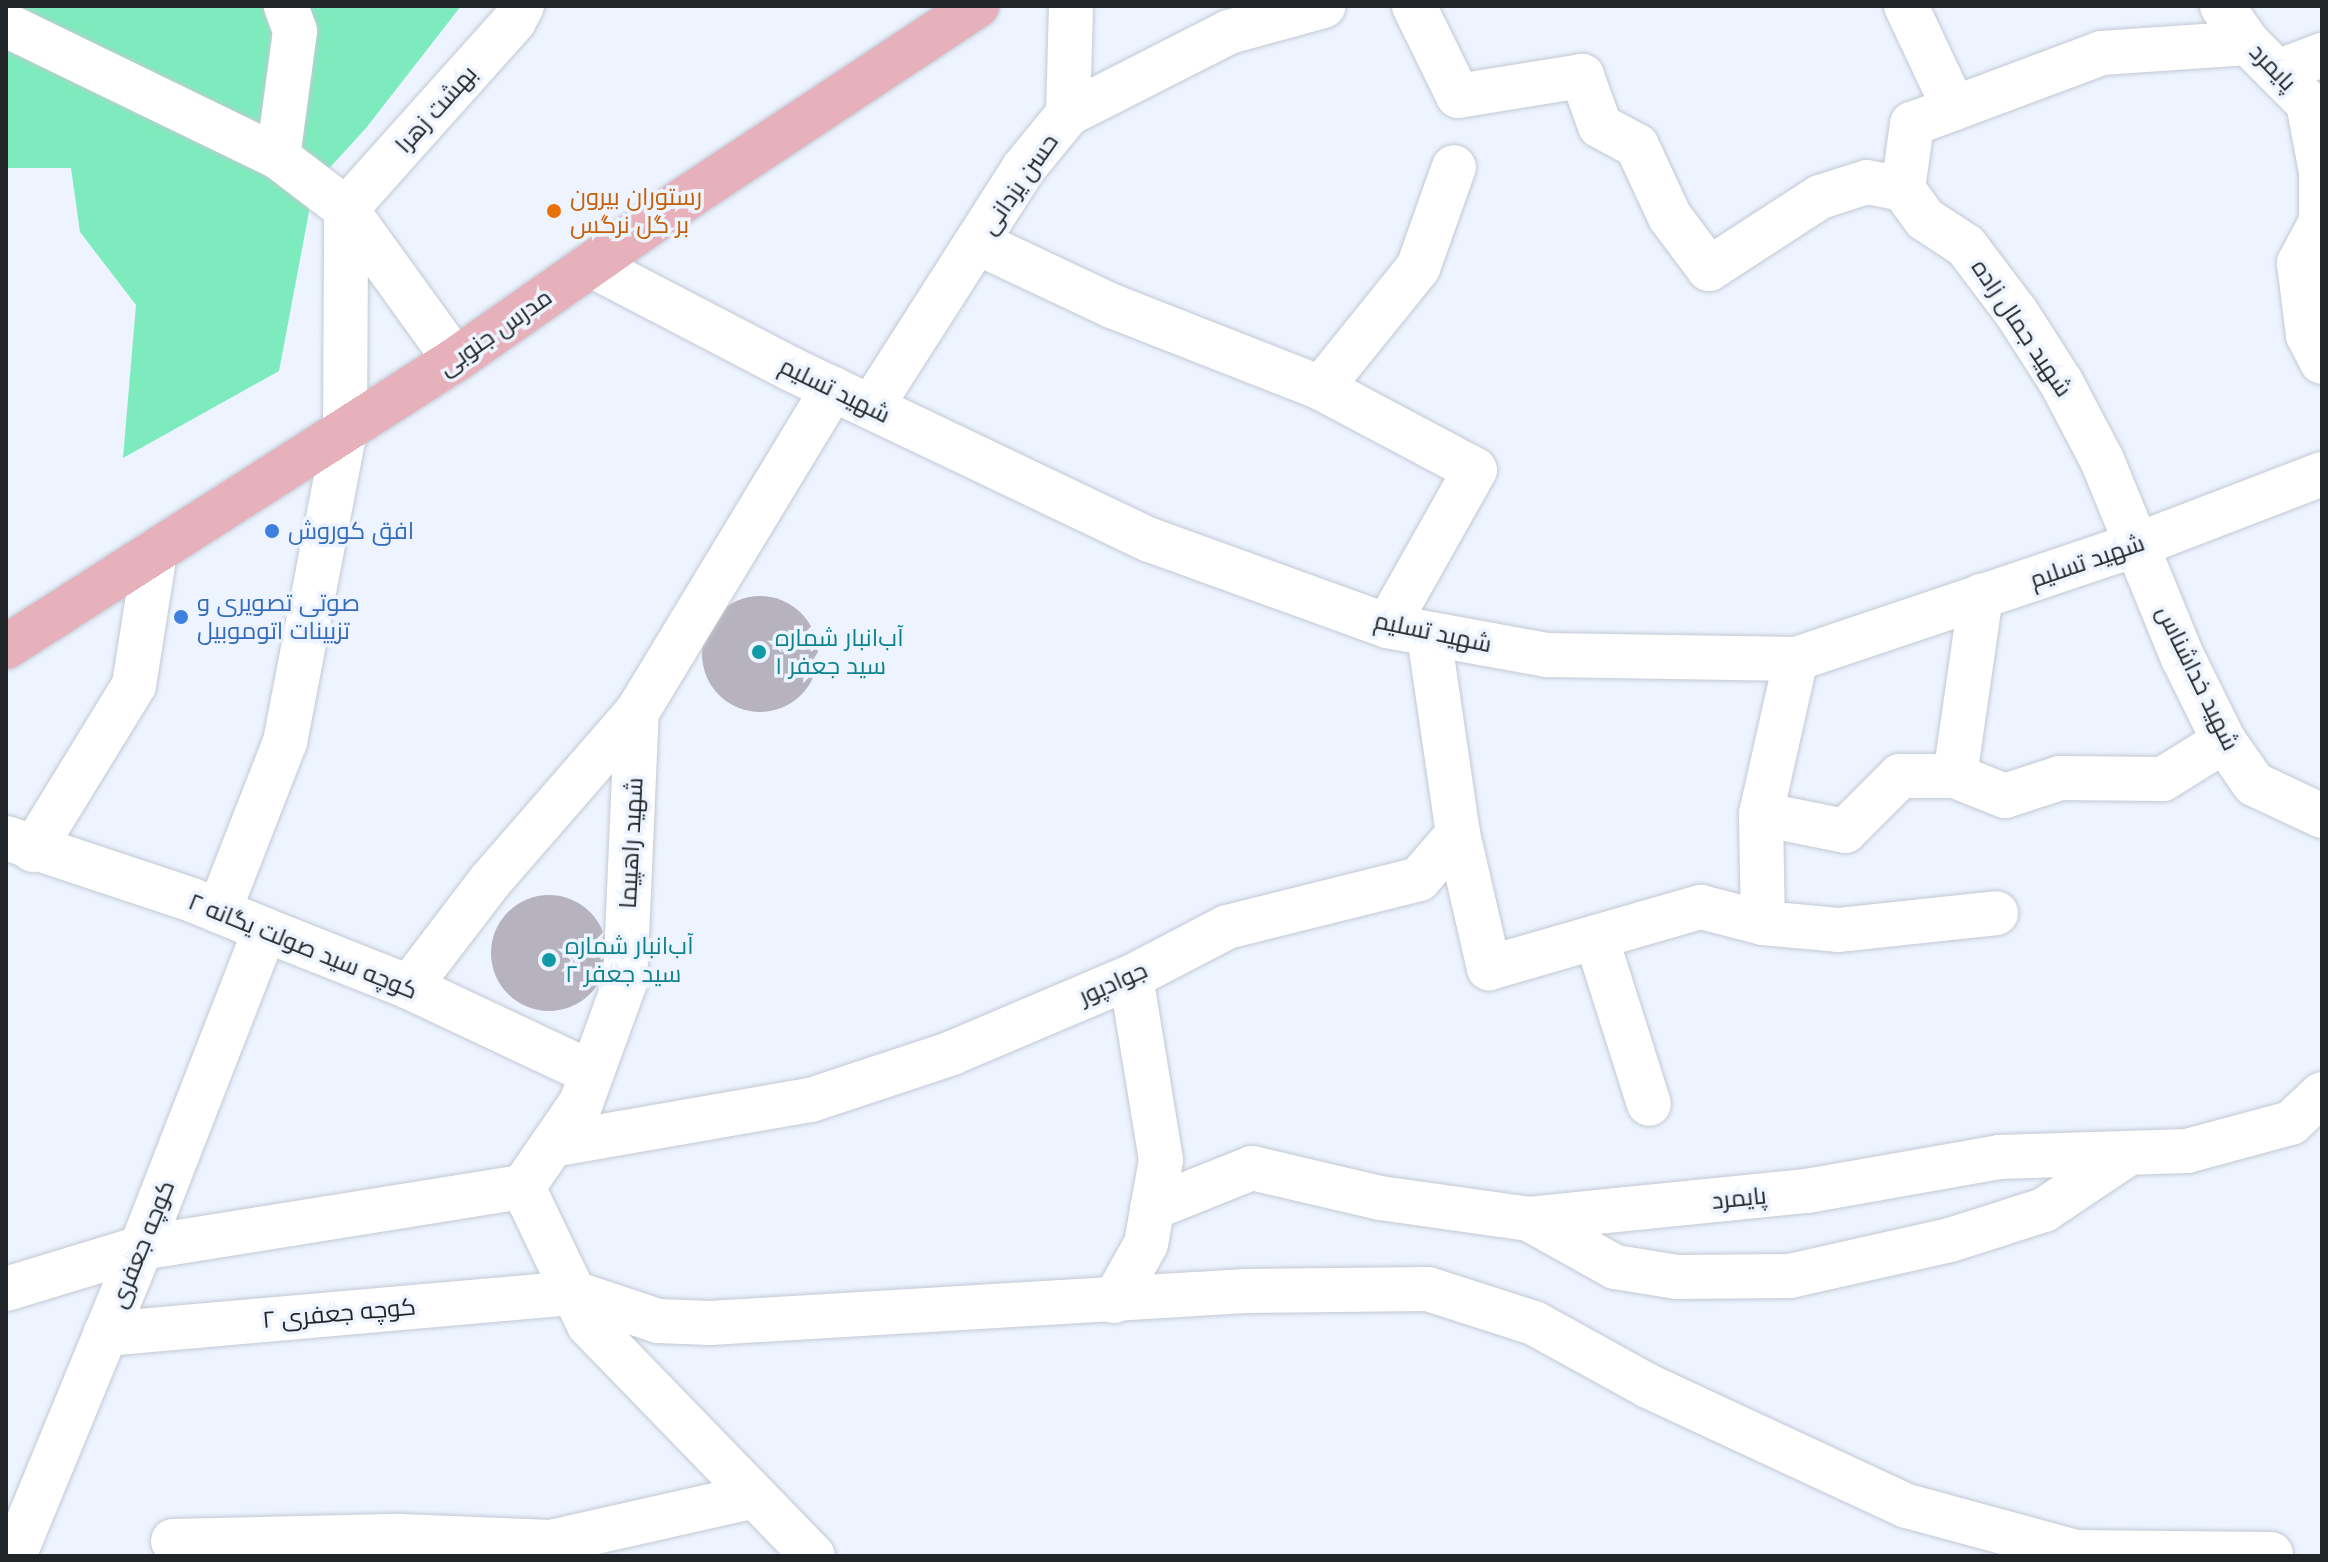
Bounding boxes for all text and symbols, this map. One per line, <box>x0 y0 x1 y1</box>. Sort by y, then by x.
street label: پایمرد <box>2244 37 2302 97</box>
street label: بهشت زهرا <box>389 59 483 159</box>
street label: حسن یزدانی <box>974 128 1064 240</box>
place label: رستوران بیرون بر گل نرگس <box>570 183 702 239</box>
marker: رستوران بیرون بر گل نرگس <box>545 202 563 220</box>
street label: شهید جمال زاده <box>1966 254 2078 402</box>
street label: مدرس جنوبی <box>433 282 557 382</box>
street label: شهید تسلیم <box>775 351 895 429</box>
place label: افق کوروش <box>288 517 414 545</box>
marker: افق کوروش <box>263 522 281 540</box>
street label: شهید تسلیم <box>2026 528 2148 594</box>
place label: صوتی تصویری و تزیینات اتوموبیل <box>197 589 360 645</box>
street label: شهید خداشناس <box>2151 601 2245 755</box>
street label: شهید تسلیم <box>1372 606 1494 658</box>
marker: صوتی تصویری و تزیینات اتوموبیل <box>172 608 190 626</box>
place label: آب‌انبار شماره ۱ سید جعفر <box>775 624 904 680</box>
marker: آب‌انبار شماره ۱ سید جعفر <box>750 643 768 661</box>
street label: شهید راهپیما <box>613 777 649 909</box>
street label: کوچه سید صولت یگانه ۲ <box>184 887 422 1005</box>
place label: آب‌انبار شماره ۲ سید جعفر <box>565 932 694 988</box>
marker: آب‌انبار شماره ۲ سید جعفر <box>540 951 558 969</box>
street label: جوادپور <box>1074 955 1152 1011</box>
street label: کوچه جعفری <box>103 1176 181 1312</box>
street label: پایمرد <box>1710 1181 1768 1215</box>
street label: کوچه جعفری ۲ <box>261 1292 417 1334</box>

